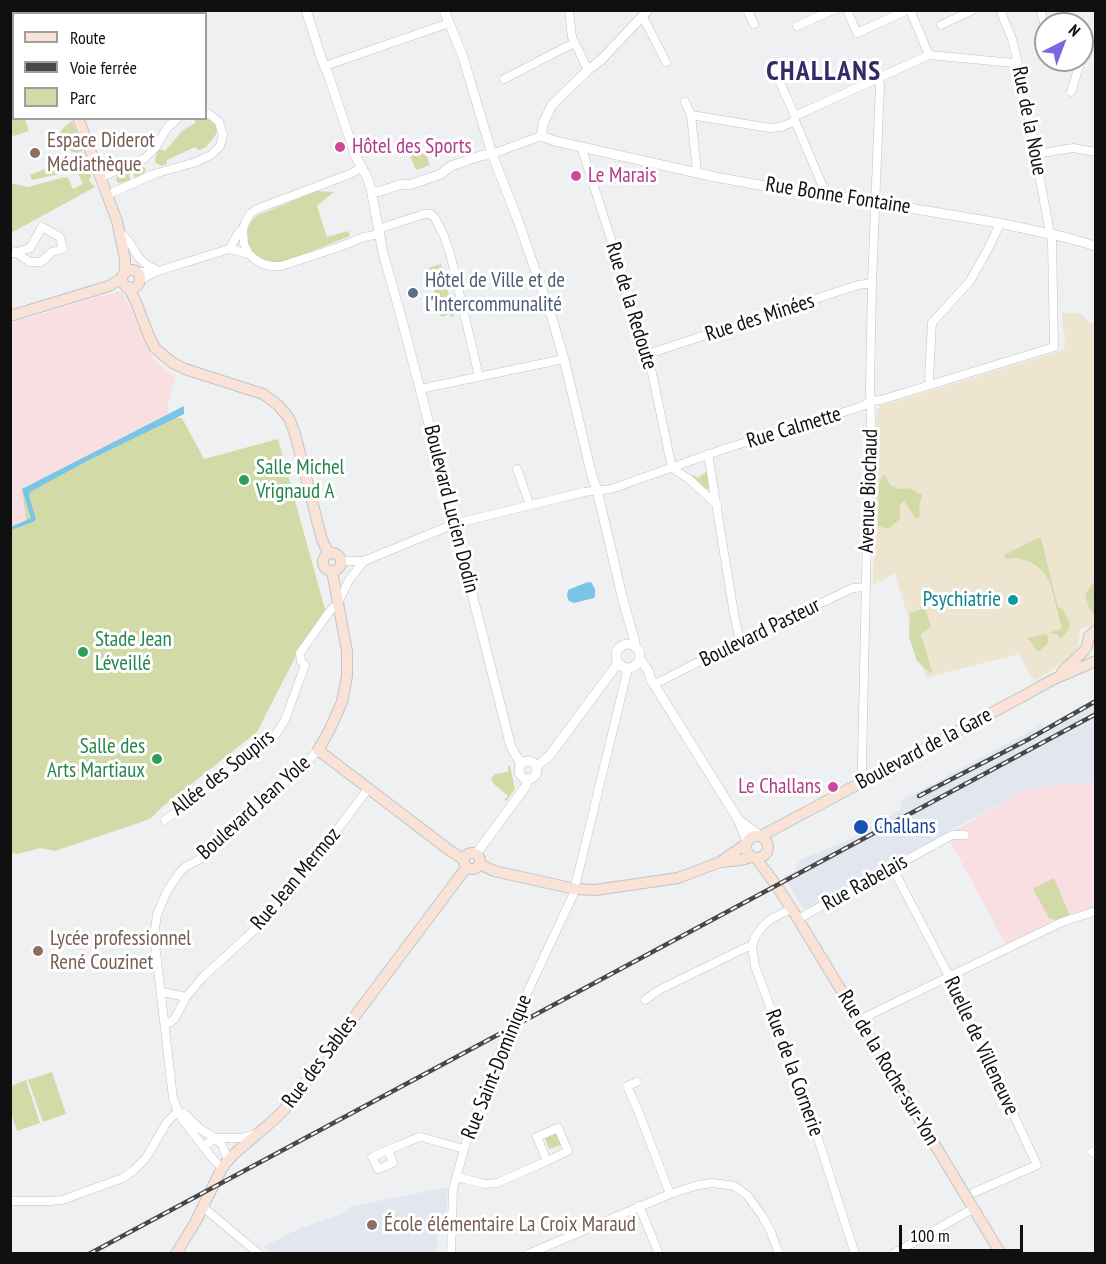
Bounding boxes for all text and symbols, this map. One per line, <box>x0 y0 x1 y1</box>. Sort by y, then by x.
legend <box>12 12 207 120</box>
north arrow <box>1034 12 1094 72</box>
text: N <box>1065 20 1085 40</box>
text: Route <box>70 26 106 49</box>
text: Voie ferrée <box>70 56 137 79</box>
district label: CHALLANS <box>766 56 882 88</box>
street label: Rue de la Noue <box>1006 64 1052 178</box>
text: Parc <box>70 86 96 109</box>
place label: Espace Diderot Médiathèque <box>47 128 155 178</box>
place label: Hôtel des Sports <box>352 134 472 160</box>
marker: Hôtel des Sports <box>333 140 347 154</box>
marker: Espace Diderot Médiathèque <box>28 146 42 160</box>
place label: Le Marais <box>588 163 657 189</box>
marker: Le Marais <box>569 169 583 183</box>
street label: Rue Bonne Fontaine <box>764 172 912 220</box>
street label: Rue de la Redoute <box>600 239 662 373</box>
place label: Hôtel de Ville et de l'Intercommunalité <box>425 268 565 318</box>
marker: Hôtel de Ville et de l'Intercommunalité <box>406 286 420 300</box>
street label: Rue des Minées <box>702 289 818 347</box>
street label: Rue Calmette <box>744 402 844 454</box>
street label: Boulevard Lucien Dodin <box>418 423 484 595</box>
street label: Avenue Biochaud <box>854 428 884 554</box>
place label: Salle Michel Vrignaud A <box>256 455 345 505</box>
marker: Salle Michel Vrignaud A <box>237 473 251 487</box>
place label: Psychiatrie <box>923 587 1001 613</box>
street label: Boulevard Pasteur <box>696 593 824 673</box>
marker: Psychiatrie <box>1006 593 1020 607</box>
place label: Stade Jean Léveillé <box>95 627 172 677</box>
marker: Stade Jean Léveillé <box>76 645 90 659</box>
street label: Boulevard de la Gare <box>852 703 996 795</box>
street label: Allée des Soupirs <box>166 725 280 821</box>
place label: Salle des Arts Martiaux <box>47 734 145 784</box>
street label: Boulevard Jean Yole <box>192 751 316 865</box>
marker: Salle des Arts Martiaux <box>150 752 164 766</box>
place label: Le Challans <box>738 774 821 800</box>
marker: Le Challans <box>826 780 840 794</box>
place label: Challans <box>874 814 936 840</box>
marker: Challans <box>852 818 870 836</box>
street label: Rue Jean Mermoz <box>246 823 346 935</box>
street label: Rue Rabelais <box>818 849 912 917</box>
place label: Lycée professionnel René Couzinet <box>50 926 191 976</box>
marker: Lycée professionnel René Couzinet <box>31 944 45 958</box>
street label: Ruelle de Villeneuve <box>938 973 1024 1119</box>
street label: Rue de la Roche-sur-Yon <box>832 986 944 1150</box>
street label: Rue Saint-Dominique <box>457 991 537 1143</box>
street label: Rue de la Cornerie <box>759 1006 829 1140</box>
street label: Rue des Sables <box>277 1011 363 1113</box>
place label: École élémentaire La Croix Maraud <box>384 1212 636 1238</box>
scale bar <box>902 1213 1026 1251</box>
marker: École élémentaire La Croix Maraud <box>365 1218 379 1232</box>
text: 100 m <box>910 1224 950 1247</box>

